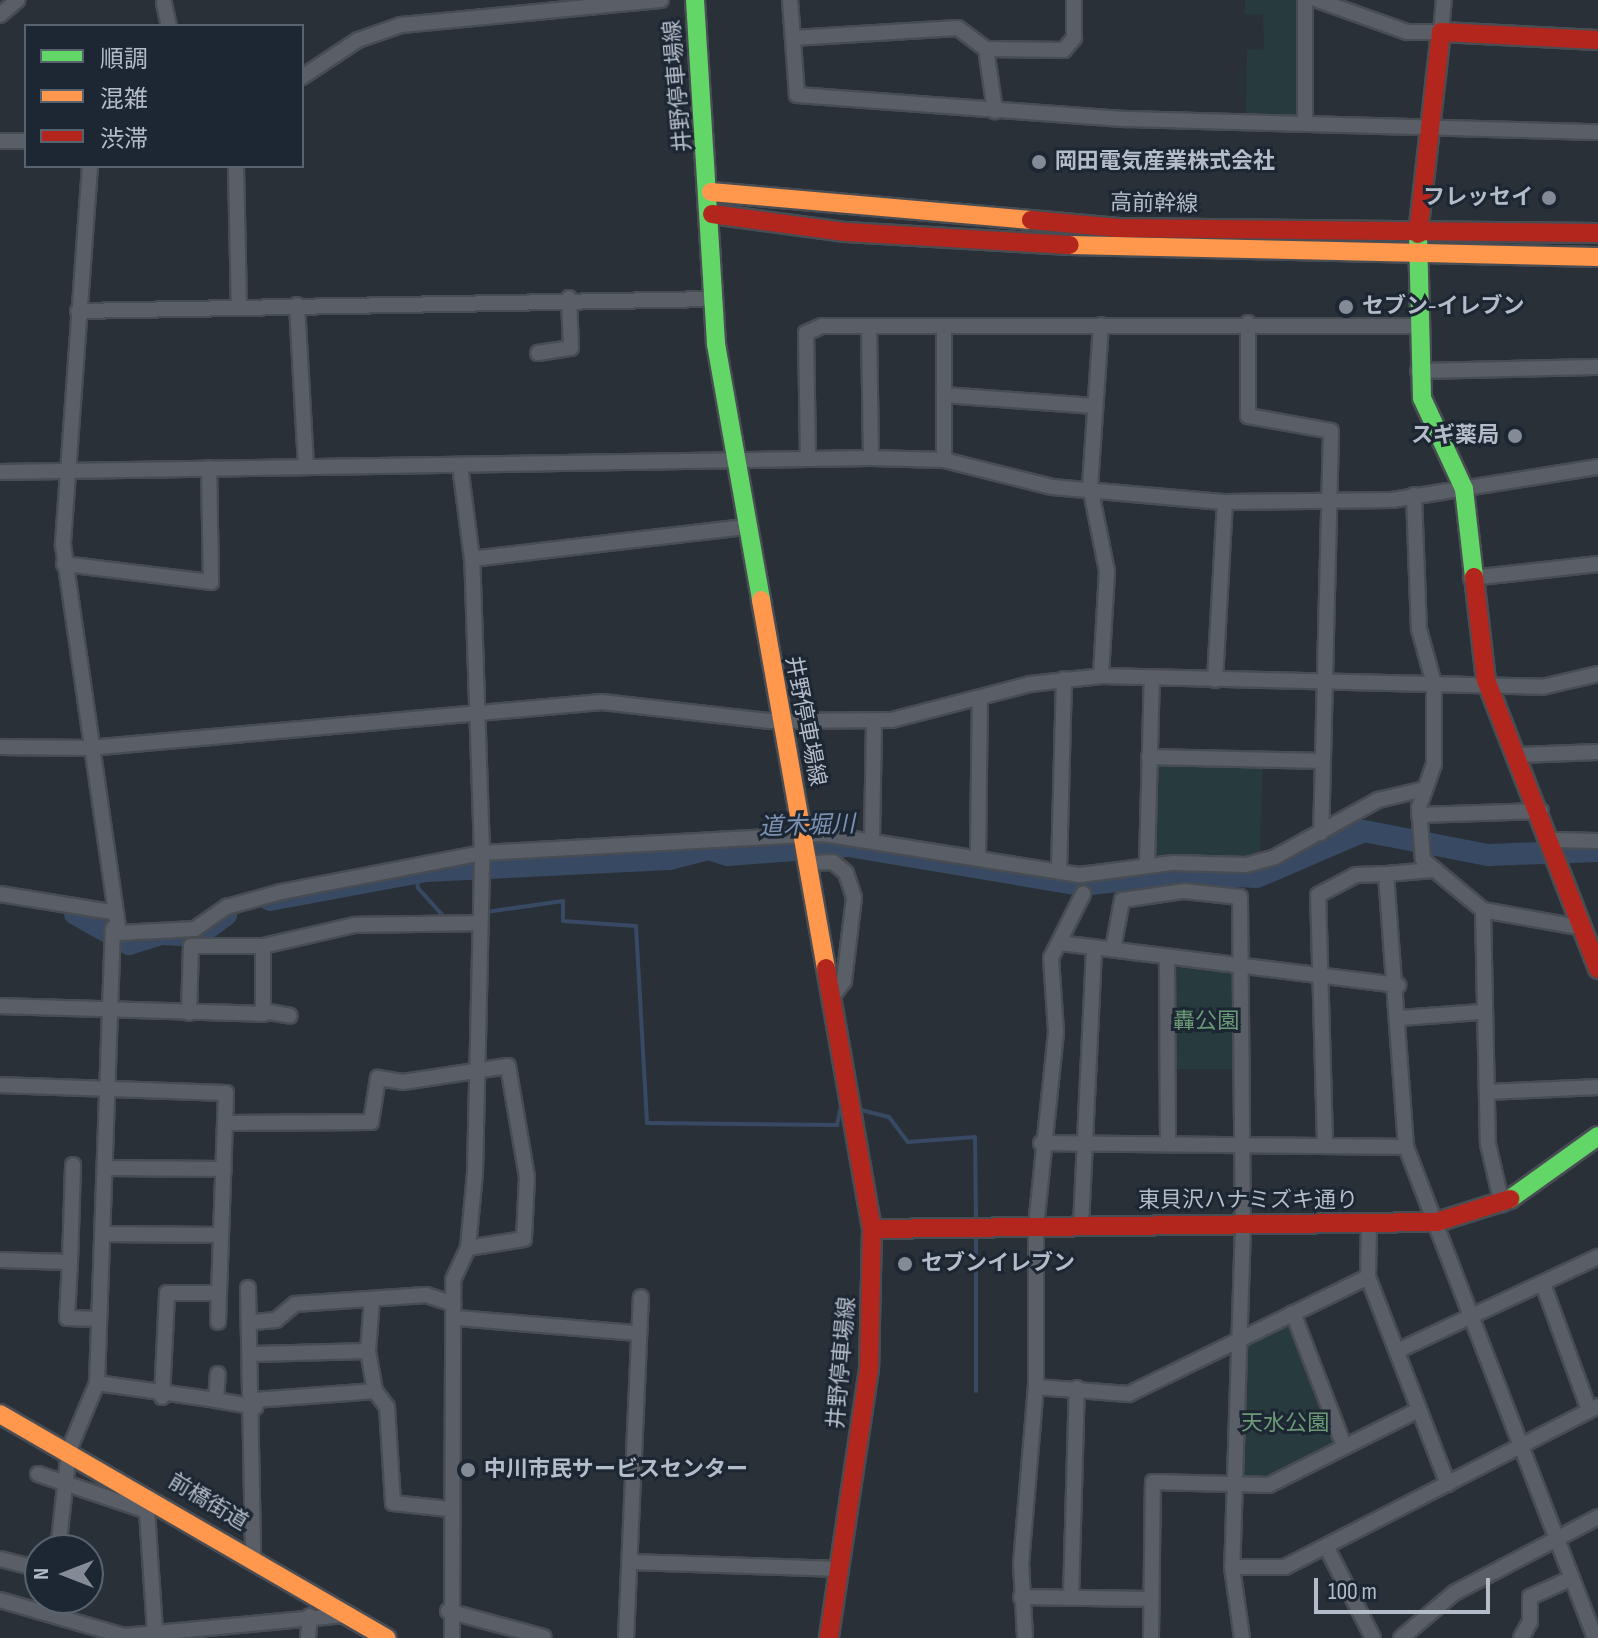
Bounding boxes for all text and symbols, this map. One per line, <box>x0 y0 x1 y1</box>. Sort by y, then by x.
street label: 井野停車場線 <box>659 19 697 153</box>
legend <box>24 24 304 168</box>
text: 順調 <box>100 45 148 74</box>
text: 混雑 <box>100 85 148 114</box>
text: 渋滞 <box>100 125 148 154</box>
place label: 岡田電気産業株式会社 <box>1055 149 1275 175</box>
marker: 岡田電気産業株式会社 <box>1030 153 1048 171</box>
place label: フレッセイ <box>1423 185 1533 211</box>
marker: フレッセイ <box>1540 189 1558 207</box>
street label: 高前幹線 <box>1110 190 1198 218</box>
place label: セブン-イレブン <box>1362 294 1524 320</box>
marker: セブン-イレブン <box>1337 298 1355 316</box>
place label: スギ薬局 <box>1411 423 1499 449</box>
marker: スギ薬局 <box>1506 427 1524 445</box>
street label: 井野停車場線 <box>779 654 831 788</box>
water label: 道木堀川 <box>759 810 855 842</box>
park label: 轟公園 <box>1173 1009 1239 1035</box>
street label: 東貝沢ハナミズキ通り <box>1138 1188 1358 1214</box>
place label: セブンイレブン <box>921 1251 1075 1277</box>
marker: セブンイレブン <box>896 1255 914 1273</box>
street label: 井野停車場線 <box>823 1296 861 1430</box>
park label: 天水公園 <box>1241 1411 1329 1437</box>
place label: 中川市民サービスセンター <box>484 1457 748 1483</box>
marker: 中川市民サービスセンター <box>459 1461 477 1479</box>
street label: 前橋街道 <box>163 1468 253 1536</box>
north arrow <box>24 1534 104 1614</box>
scale bar <box>1318 1562 1494 1612</box>
text: N <box>28 1568 55 1580</box>
text: 100 m <box>1328 1577 1377 1606</box>

